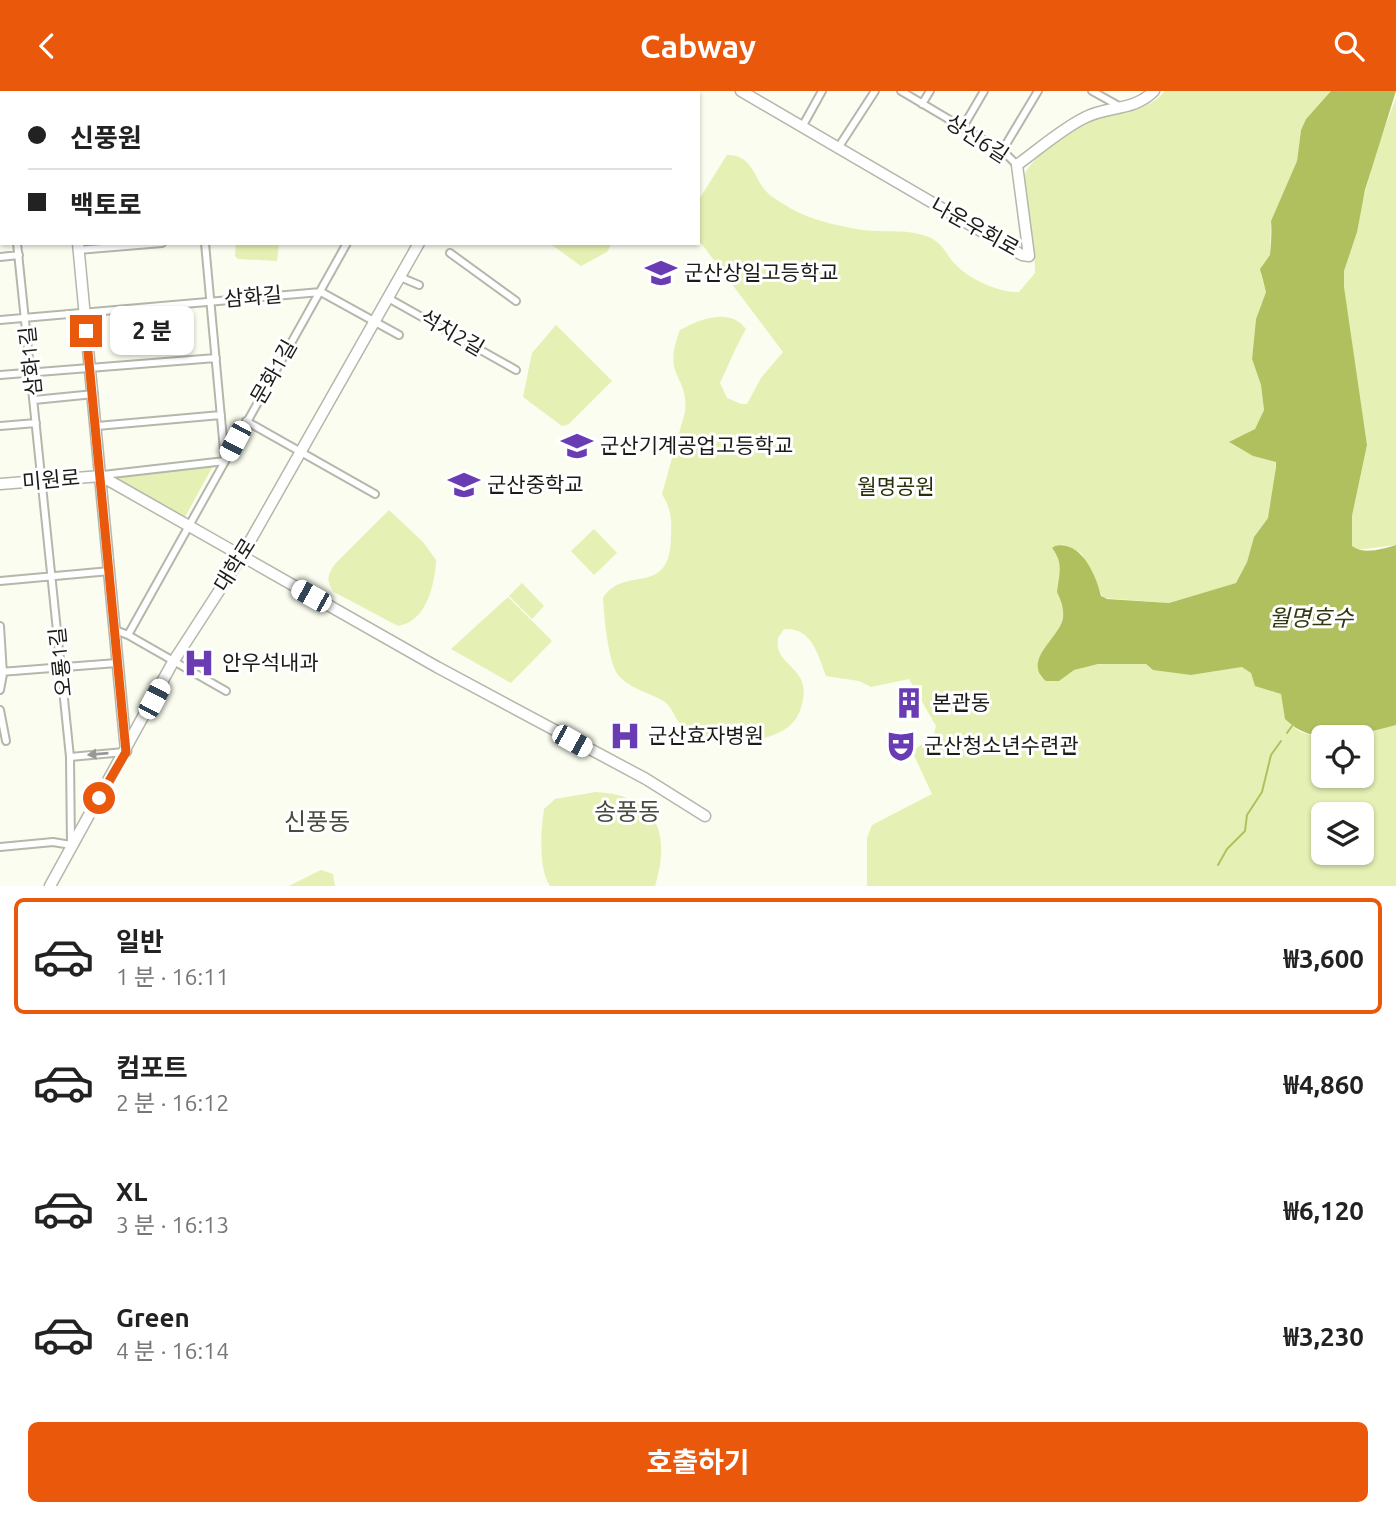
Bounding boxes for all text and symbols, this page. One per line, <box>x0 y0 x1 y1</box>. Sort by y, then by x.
icon: back <box>28 27 66 65</box>
icon: search <box>1330 27 1368 65</box>
text: Cabway <box>640 28 756 64</box>
street label: 상신6길 <box>942 109 1013 167</box>
text: 신풍원 <box>70 123 142 152</box>
text: 백토로 <box>70 190 142 219</box>
street label: 나운우회로 <box>927 192 1024 260</box>
school or university icon: 군산상일고등학교 <box>644 256 678 290</box>
place label: 군산상일고등학교 <box>684 260 839 284</box>
street label: 삼화길 <box>223 282 283 310</box>
street label: 석치2길 <box>416 304 489 360</box>
callout: 2 분 <box>110 307 194 355</box>
route end <box>70 315 102 347</box>
text: 2 분 <box>132 318 172 343</box>
street label: 삼화1길 <box>14 325 46 397</box>
street label: 문화1길 <box>245 335 301 408</box>
car <box>216 418 255 464</box>
school or university icon: 군산기계공업고등학교 <box>560 429 594 463</box>
place label: 군산기계공업고등학교 <box>600 433 793 457</box>
street label: 미원로 <box>21 465 81 493</box>
school or university icon: 군산중학교 <box>447 468 481 502</box>
place label: 군산중학교 <box>487 472 584 496</box>
park label: 월명공원 <box>857 474 935 498</box>
street label: 대학로 <box>209 534 260 595</box>
car <box>288 577 335 615</box>
water label: 월명호수 <box>1269 605 1354 630</box>
street label: 오룡1길 <box>44 626 76 698</box>
hospital icon: 안우석내과 <box>182 646 216 680</box>
place label: 안우석내과 <box>222 650 319 674</box>
car <box>135 676 174 722</box>
building icon: 본관동 <box>892 686 926 720</box>
place label: 본관동 <box>932 690 990 714</box>
hospital icon: 군산효자병원 <box>608 719 642 753</box>
car <box>549 722 596 760</box>
place label: 군산효자병원 <box>648 723 764 747</box>
map controls <box>1311 725 1374 865</box>
button: locate <box>1311 725 1374 788</box>
theatre icon: 군산청소년수련관 <box>884 729 918 763</box>
place label: 군산청소년수련관 <box>924 733 1079 757</box>
one-way arrow <box>87 749 109 760</box>
route start <box>83 782 115 814</box>
district label: 송풍동 <box>594 798 660 825</box>
button: layers <box>1311 802 1374 865</box>
district label: 신풍동 <box>284 808 350 835</box>
icon: car <box>32 925 95 988</box>
text: 일반 <box>116 927 164 956</box>
text: ₩3,600 <box>1284 944 1364 973</box>
text: 1 분 · 16:11 <box>116 964 229 989</box>
icon: car <box>32 1051 95 1114</box>
text: 컴포트 <box>116 1053 188 1082</box>
text: ₩4,860 <box>1284 1070 1364 1099</box>
text: 2 분 · 16:12 <box>116 1090 229 1115</box>
icon: car <box>32 1177 95 1240</box>
text: XL <box>116 1177 147 1206</box>
text: ₩6,120 <box>1284 1196 1364 1225</box>
text: 3 분 · 16:13 <box>116 1212 229 1237</box>
icon: car <box>32 1303 95 1366</box>
text: Green <box>116 1303 190 1332</box>
text: ₩3,230 <box>1284 1322 1364 1351</box>
text: 4 분 · 16:14 <box>116 1338 229 1363</box>
button: 호출하기 <box>28 1422 1368 1502</box>

